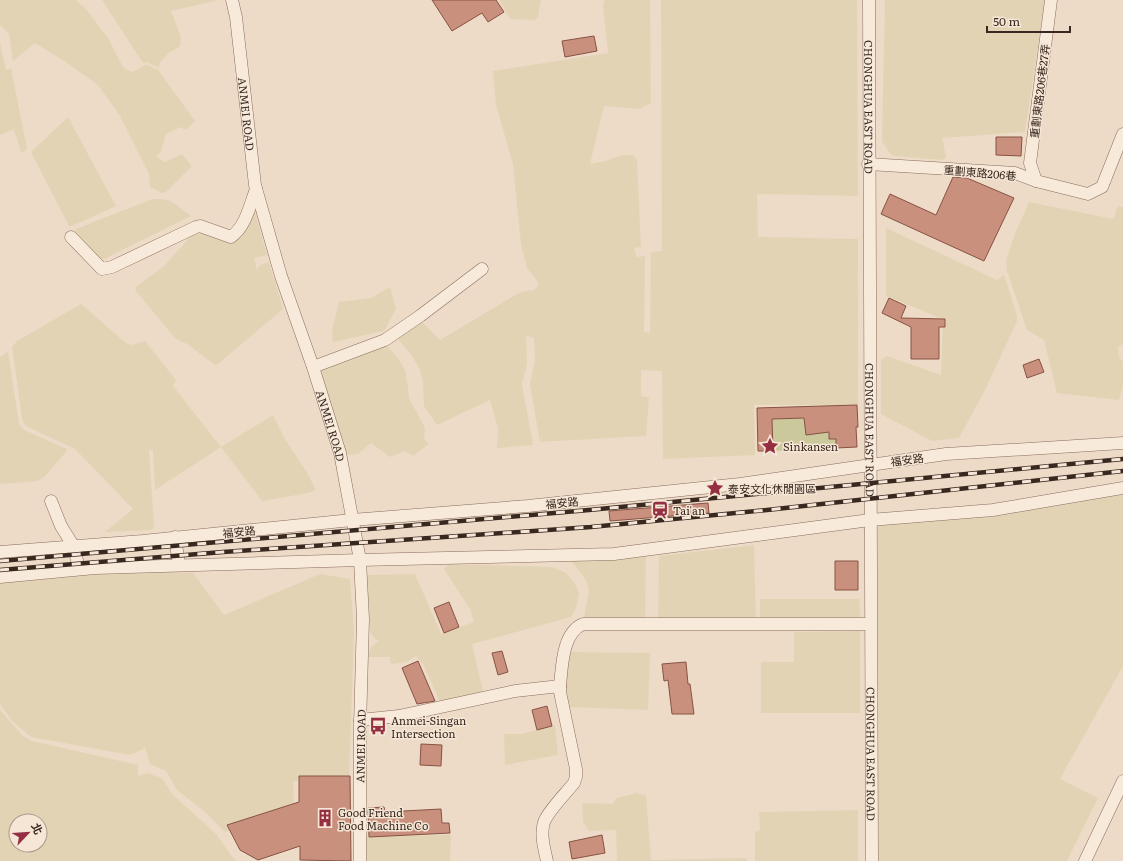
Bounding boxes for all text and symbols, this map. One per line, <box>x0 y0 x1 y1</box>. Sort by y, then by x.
scale bar <box>987 8 1070 34</box>
text: 50 m <box>993 12 1020 30</box>
street label: CHONGHUA EAST ROAD <box>861 40 878 174</box>
street label: 重劃東路206巷27弄 <box>1025 43 1053 139</box>
street label: ANMEI ROAD <box>235 76 259 151</box>
street label: 重劃東路206巷 <box>943 161 1017 183</box>
street label: CHONGHUA EAST ROAD <box>862 363 879 497</box>
street label: ANMEI ROAD <box>313 388 349 462</box>
place icon: Sinkansen <box>760 436 780 456</box>
place label: Sinkansen <box>783 438 838 454</box>
street label: 福安路 <box>890 449 924 469</box>
place icon: 泰安文化休閒園區 <box>705 478 725 498</box>
place label: 泰安文化休閒園區 <box>728 480 816 496</box>
street label: 福安路 <box>545 492 579 512</box>
station icon: Tai'an <box>650 500 670 520</box>
place label: Tai'an <box>673 502 705 518</box>
street label: 福安路 <box>222 521 256 541</box>
street label: CHONGHUA EAST ROAD <box>863 687 880 821</box>
street label: ANMEI ROAD <box>351 709 369 783</box>
place label: Anmei-Singan Intersection <box>391 712 466 741</box>
bus stop icon: Anmei-Singan Intersection <box>368 716 388 736</box>
place label: Good Friend Food Machine Co <box>338 804 428 833</box>
building icon: Good Friend Food Machine Co <box>315 808 335 828</box>
north arrow <box>8 813 48 853</box>
text: 北 <box>28 820 48 837</box>

